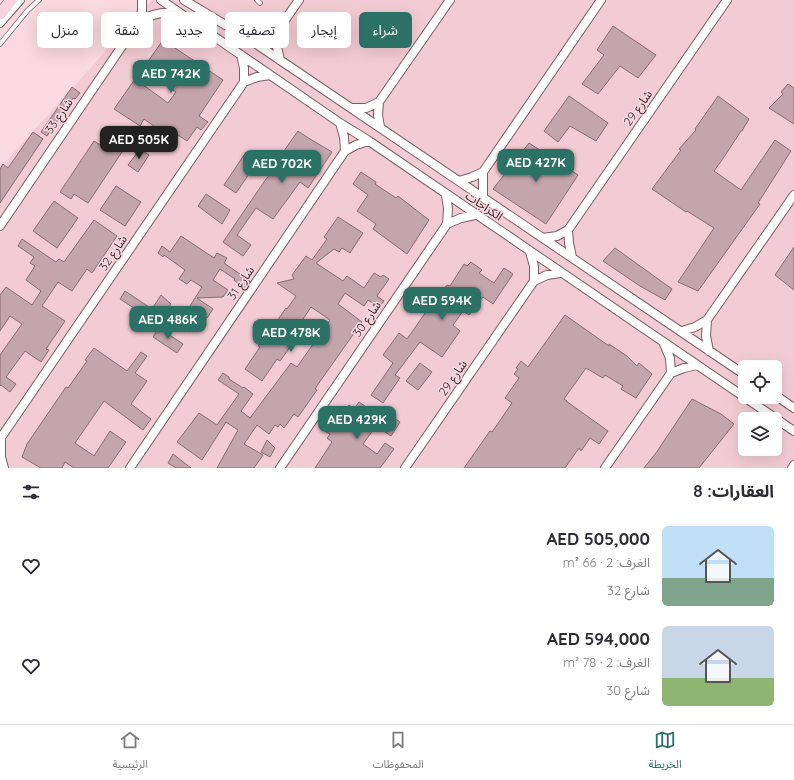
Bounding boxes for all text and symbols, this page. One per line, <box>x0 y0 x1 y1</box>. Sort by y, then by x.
chip: منزل <box>37 12 93 48</box>
chip: شقة <box>101 12 153 48</box>
chip: جديد <box>161 12 217 48</box>
chip: تصفية <box>225 12 289 48</box>
chip: إيجار <box>297 12 351 48</box>
chip: شراء <box>359 12 412 48</box>
pin: AED 742K <box>130 60 212 94</box>
text: AED 742K <box>142 65 200 81</box>
street label: شارع 29 <box>620 87 657 130</box>
street label: شارع 33 <box>41 95 77 137</box>
pin: AED 505K <box>98 126 180 160</box>
text: AED 505K <box>109 131 169 147</box>
pin: AED 427K <box>495 149 577 183</box>
pin: AED 702K <box>241 150 323 184</box>
text: AED 427K <box>506 154 566 170</box>
text: AED 702K <box>252 155 312 171</box>
street label: الكراجات <box>463 188 506 224</box>
street label: شارع 32 <box>95 232 132 274</box>
street label: شارع 31 <box>224 263 259 304</box>
pin: AED 594K <box>401 287 483 321</box>
text: AED 594K <box>412 292 472 308</box>
street label: شارع 30 <box>349 298 386 341</box>
pin: AED 486K <box>127 306 209 340</box>
text: AED 486K <box>138 311 198 327</box>
pin: AED 478K <box>250 319 332 353</box>
text: AED 478K <box>262 324 320 340</box>
street label: شارع 29 <box>435 357 472 400</box>
map controls <box>738 360 782 456</box>
button: locate <box>738 360 782 404</box>
pin: AED 429K <box>316 406 398 440</box>
text: AED 429K <box>327 411 387 427</box>
button: layers <box>738 412 782 456</box>
text: العقارات: 8 <box>693 480 774 501</box>
icon: filters <box>20 481 42 503</box>
text: AED 505,000 <box>546 528 650 549</box>
icon: home <box>694 542 742 590</box>
text: الغرف: 2 · 66 m² <box>563 554 650 570</box>
icon: heart <box>20 555 42 577</box>
text: شارع 32 <box>607 582 650 598</box>
text: AED 594,000 <box>547 628 650 649</box>
icon: home <box>694 642 742 690</box>
text: الغرف: 2 · 78 m² <box>563 654 650 670</box>
icon: heart <box>20 655 42 677</box>
text: شارع 30 <box>607 682 650 698</box>
tab: الرئيسية <box>112 729 148 776</box>
tab: المحفوظات <box>373 729 424 776</box>
tab: الخريطة <box>649 729 682 776</box>

